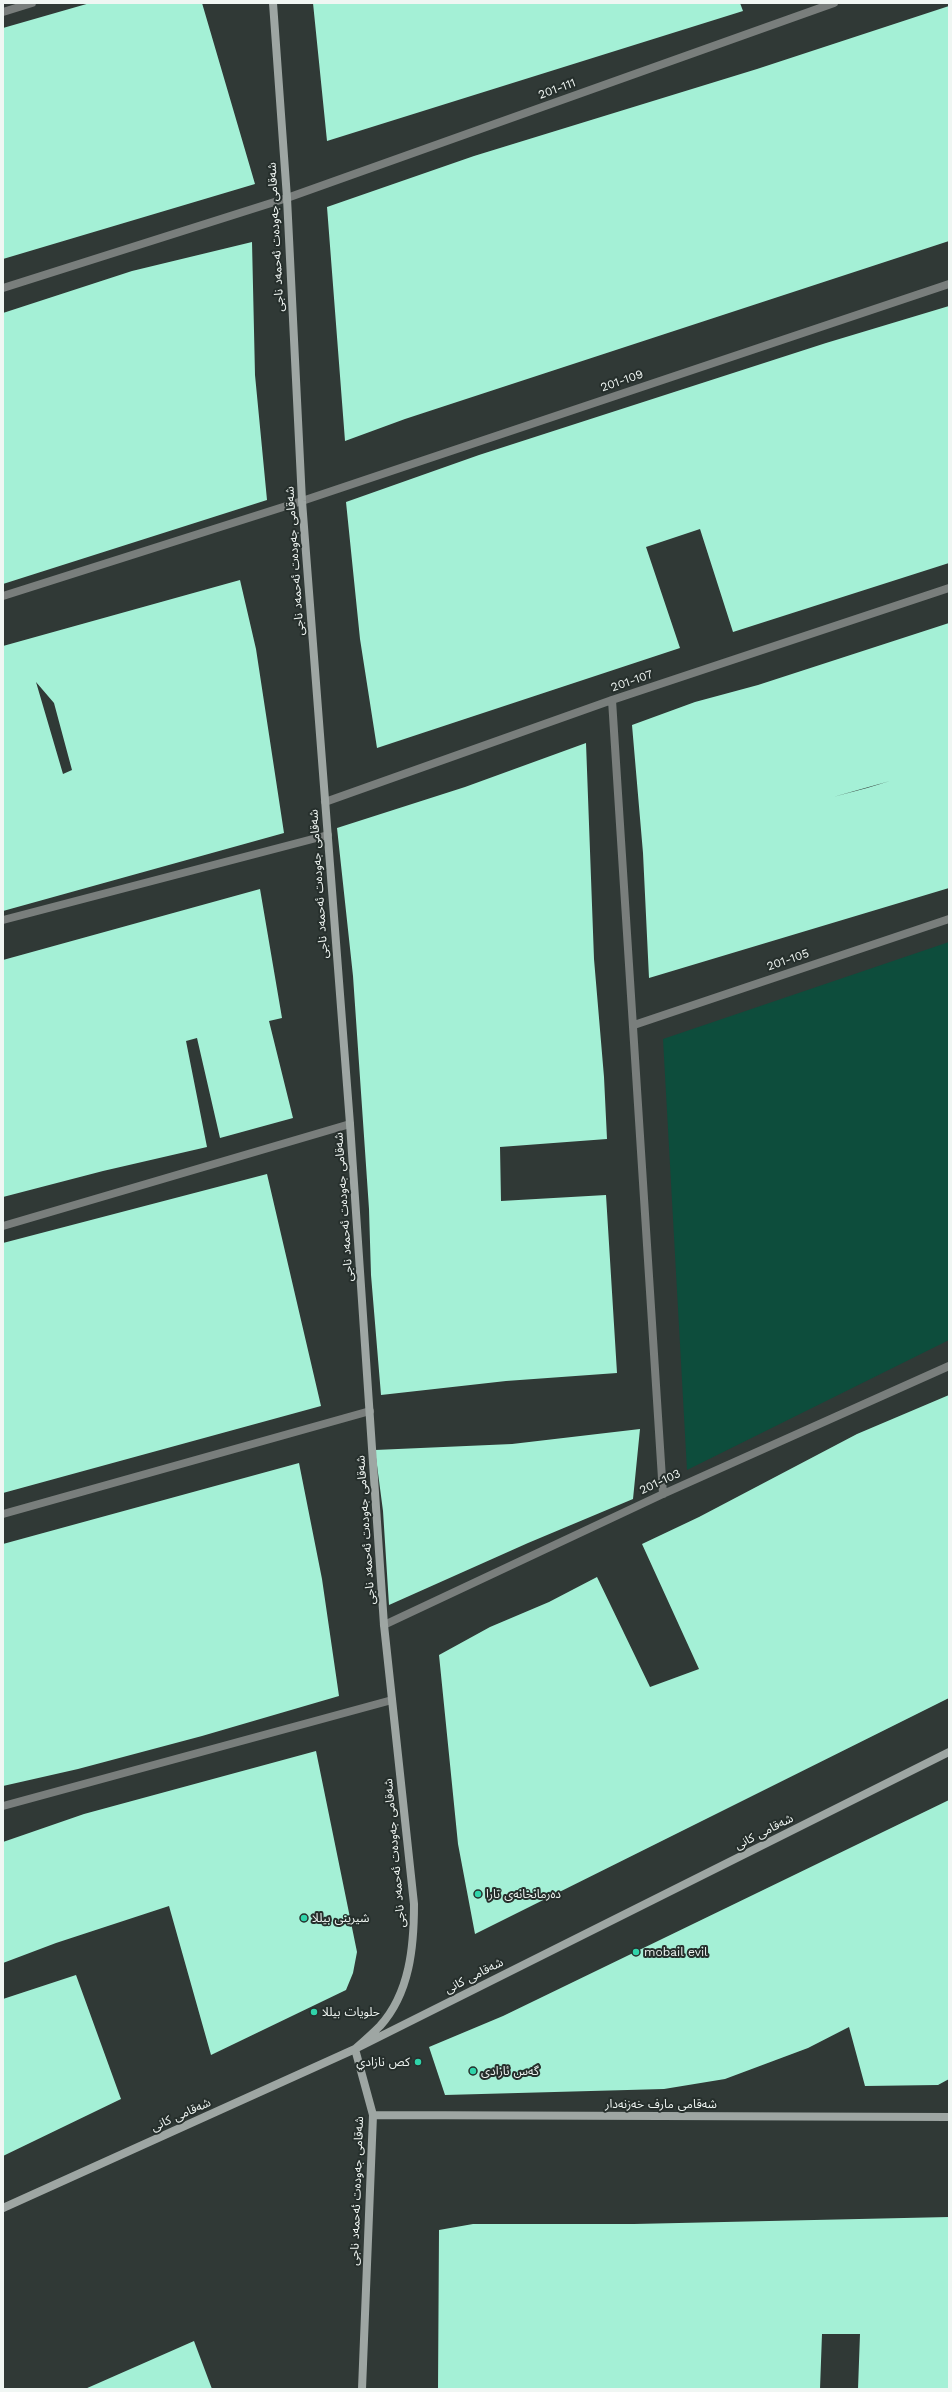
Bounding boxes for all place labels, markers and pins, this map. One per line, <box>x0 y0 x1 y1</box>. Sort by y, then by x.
place label: دەرمانخانەی تارا <box>486 1887 561 1901</box>
marker: دەرمانخانەی تارا <box>473 1889 483 1899</box>
place label: شيرينی بیللا <box>312 1911 369 1925</box>
marker: شيرينی بیللا <box>299 1913 309 1923</box>
place label: mobail evil <box>644 1945 708 1959</box>
marker: mobail evil <box>631 1947 641 1957</box>
place label: حلويات بيللا <box>322 2005 380 2019</box>
marker: حلويات بيللا <box>309 2007 319 2017</box>
place label: كص نازادي <box>356 2055 410 2069</box>
marker: كص نازادي <box>413 2057 423 2067</box>
place label: گەس ئازادی <box>481 2064 539 2078</box>
marker: گەس ئازادی <box>468 2066 478 2076</box>

